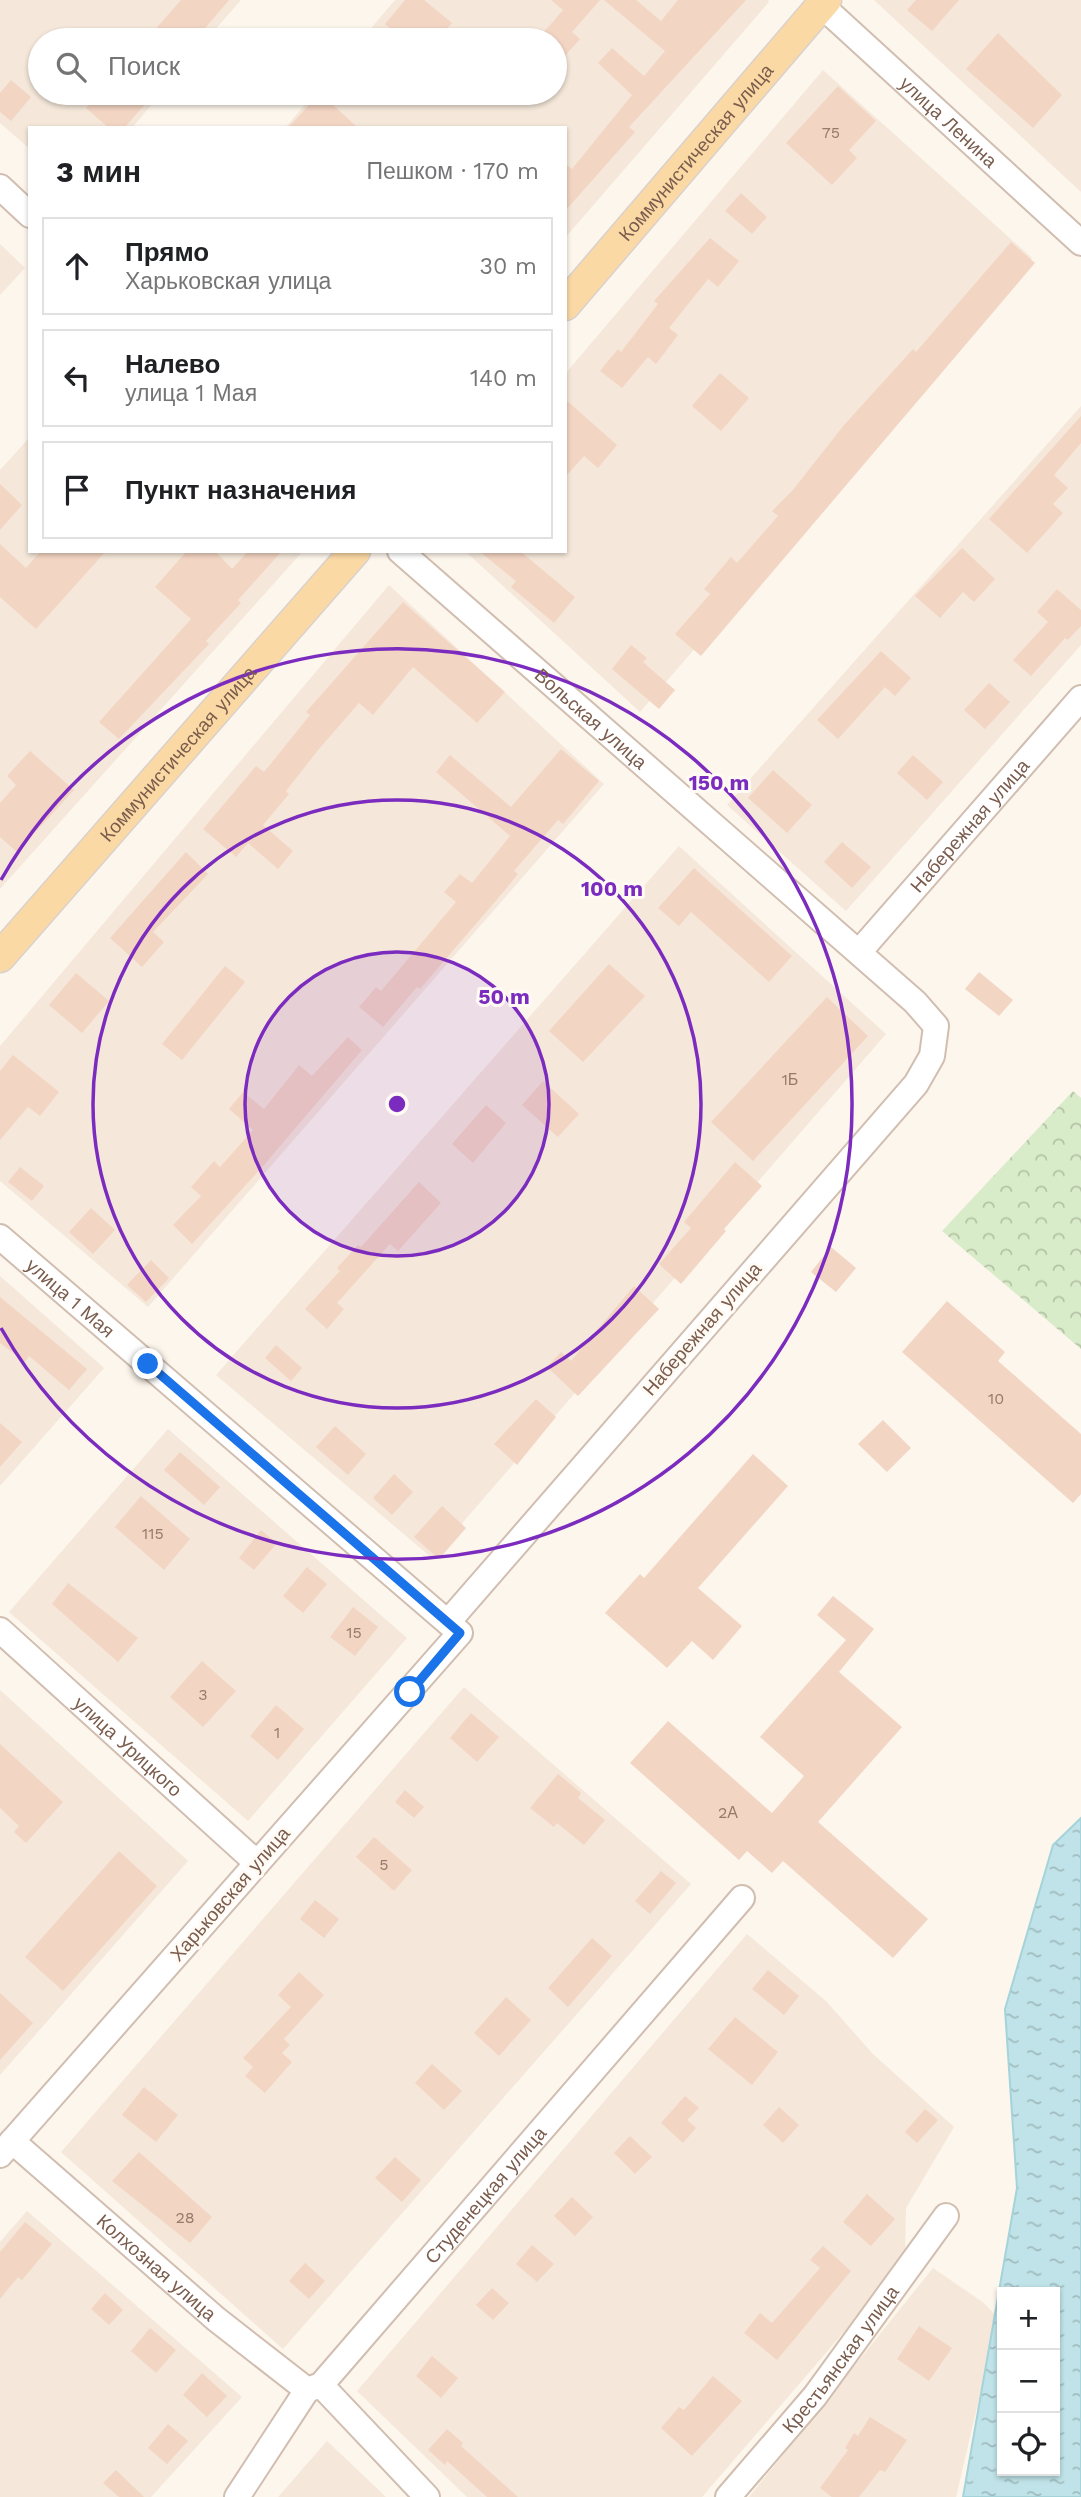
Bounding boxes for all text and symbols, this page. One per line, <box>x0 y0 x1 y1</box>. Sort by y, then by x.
search box <box>28 28 567 105</box>
icon: search <box>52 48 90 86</box>
text: Поиск <box>108 51 180 81</box>
street label: Коммунистическая улица <box>614 59 778 246</box>
street label: улица Ленина <box>895 71 1002 172</box>
house number: 75 <box>822 123 840 142</box>
text: 3 мин <box>56 154 141 189</box>
text: Пешком · 170 m <box>366 158 539 185</box>
text: Прямо <box>125 237 209 267</box>
icon: ahead <box>58 247 96 285</box>
text: 30 m <box>480 253 537 280</box>
text: Харьковская улица <box>125 268 331 295</box>
text: Налево <box>125 349 220 379</box>
icon: left <box>58 359 96 397</box>
text: 140 m <box>470 365 537 392</box>
text: улица 1 Мая <box>125 380 257 407</box>
icon: arrive <box>58 471 96 509</box>
text: Пункт назначения <box>125 475 356 505</box>
street label: Коммунистическая улица <box>95 661 261 846</box>
street label: Вольская улица <box>530 663 652 774</box>
street label: Набережная улица <box>905 754 1034 897</box>
text: 150 m <box>689 770 749 795</box>
text: 100 m <box>581 876 643 901</box>
text: 50 m <box>478 984 530 1009</box>
house number: 1Б <box>782 1070 798 1089</box>
centre of rings <box>385 1092 409 1116</box>
street label: улица 1 Мая <box>22 1253 119 1342</box>
street label: Набережная улица <box>638 1257 766 1400</box>
route end <box>132 1348 163 1379</box>
house number: 10 <box>988 1389 1004 1408</box>
house number: 115 <box>142 1524 164 1543</box>
house number: 15 <box>346 1623 362 1642</box>
route start <box>394 1676 425 1707</box>
house number: 3 <box>198 1685 208 1704</box>
street label: улица Урицкого <box>69 1691 187 1801</box>
house number: 1 <box>274 1723 280 1742</box>
house number: 2А <box>718 1803 738 1822</box>
street label: Харьковская улица <box>165 1822 295 1966</box>
house number: 5 <box>379 1855 389 1874</box>
street label: Студенецкая улица <box>420 2121 551 2268</box>
house number: 28 <box>175 2208 195 2227</box>
street label: Колхозная улица <box>92 2209 221 2326</box>
street label: Крестьянская улица <box>777 2280 904 2437</box>
map controls <box>997 2287 1060 2476</box>
button: + <box>997 2287 1060 2350</box>
button: − <box>997 2350 1060 2413</box>
button: locate <box>997 2413 1060 2476</box>

